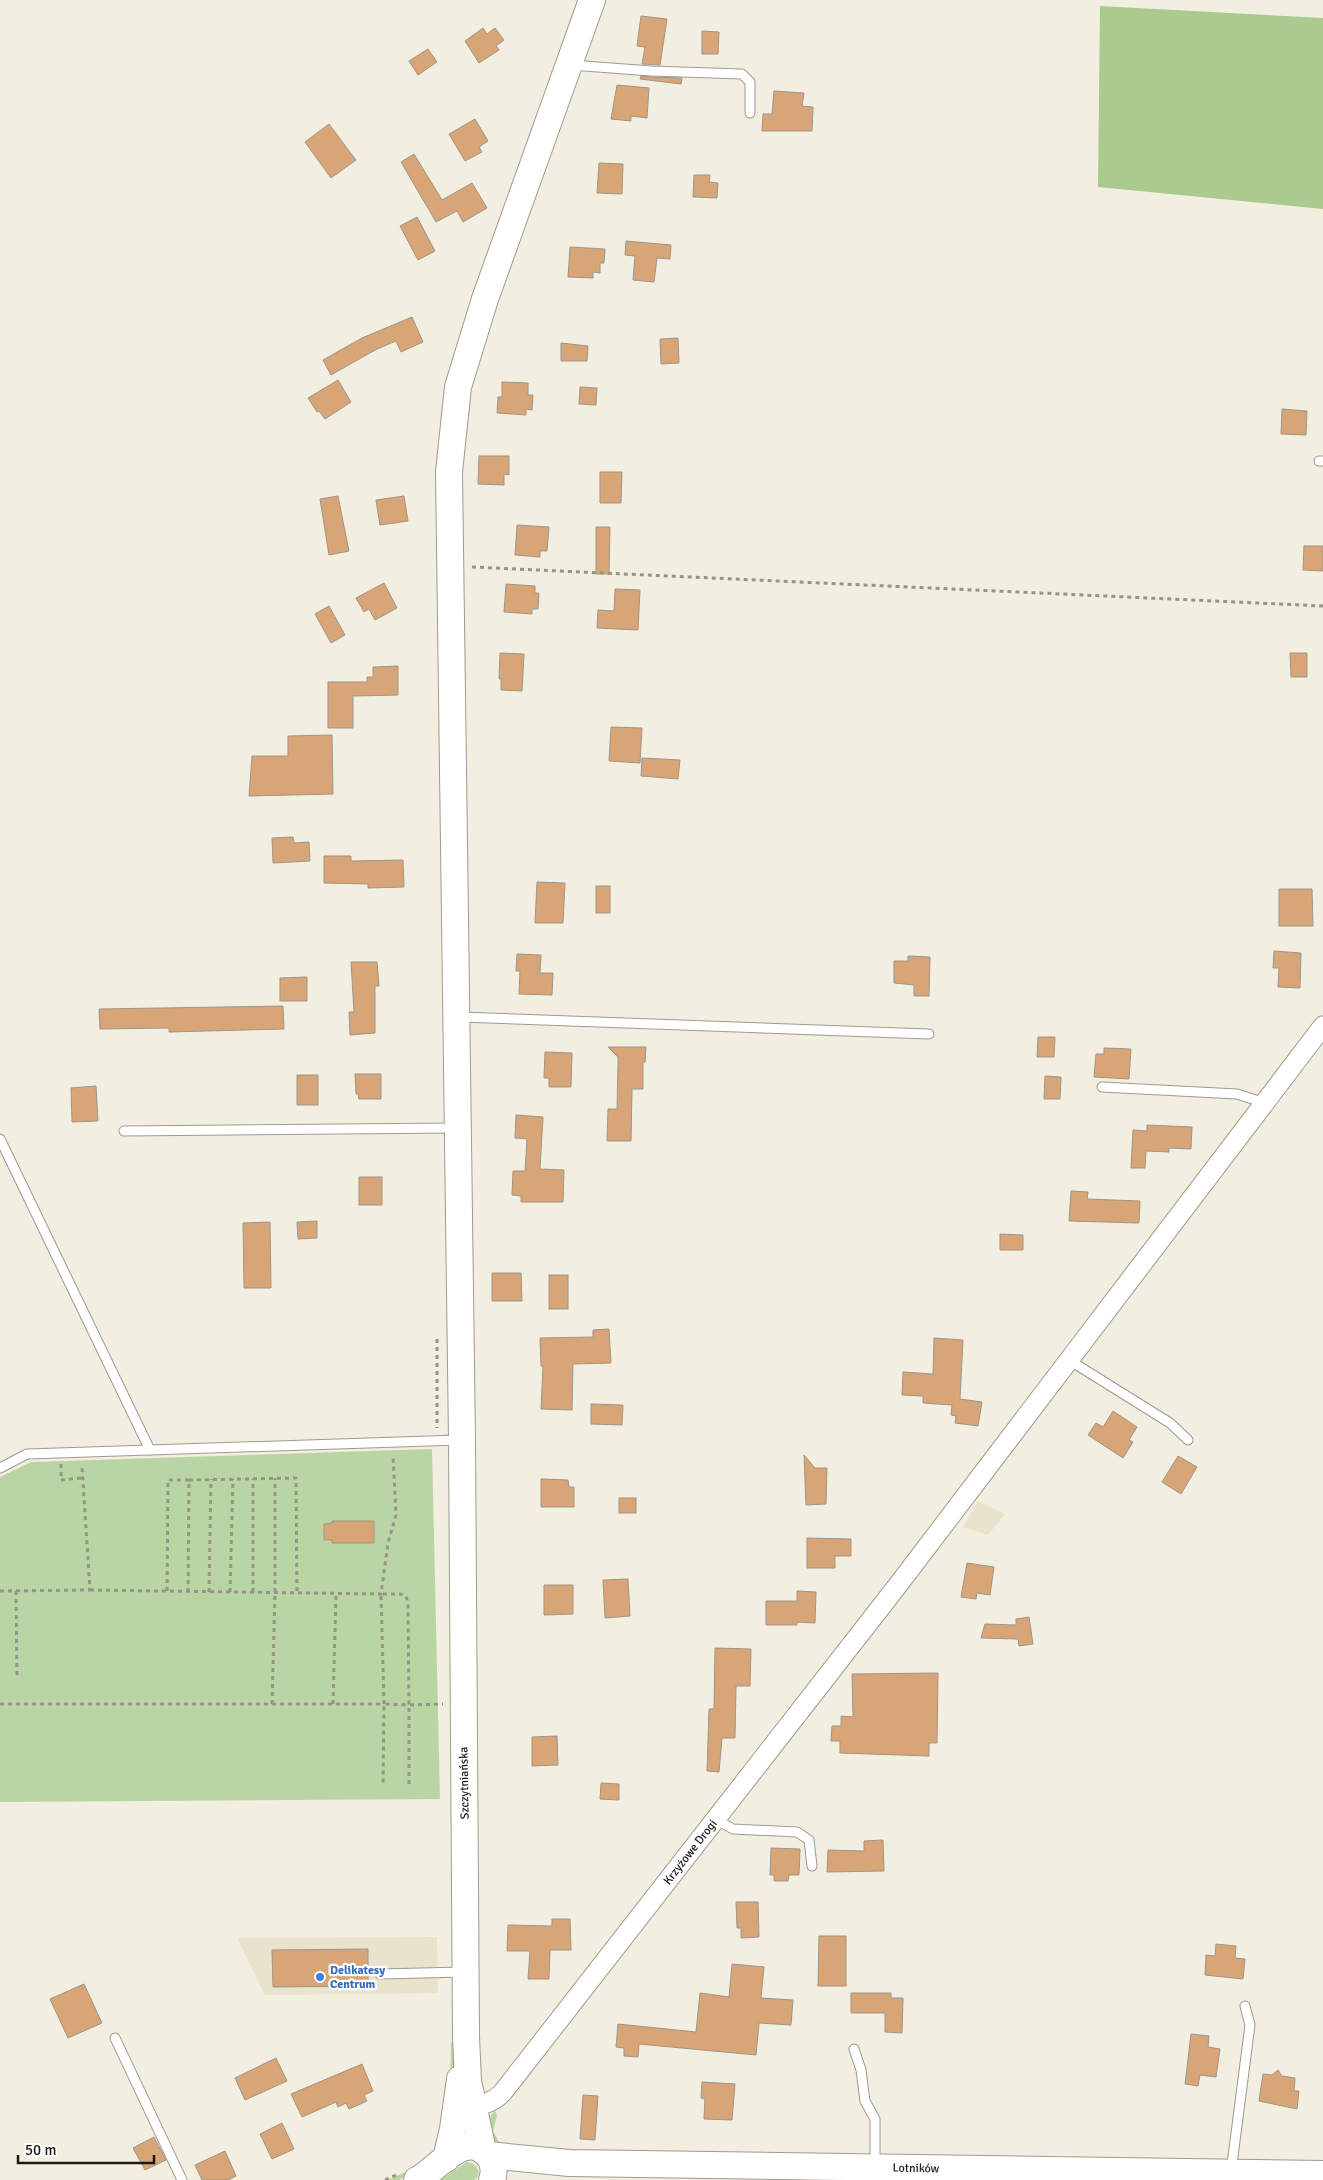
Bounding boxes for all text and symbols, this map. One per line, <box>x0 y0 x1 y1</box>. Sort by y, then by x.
street label: Szczytniańska <box>456 1747 473 1819</box>
street label: Krzyżowe Drogi <box>660 1817 721 1888</box>
place label: Delikatesy Centrum <box>330 1963 385 1992</box>
marker: Delikatesy Centrum <box>314 1971 326 1983</box>
scale bar <box>18 2132 154 2164</box>
text: 50 m <box>25 2141 56 2159</box>
street label: Lotników <box>893 2161 940 2176</box>

